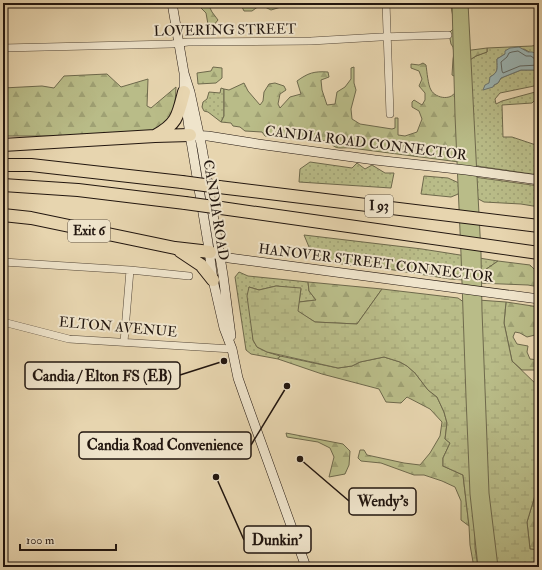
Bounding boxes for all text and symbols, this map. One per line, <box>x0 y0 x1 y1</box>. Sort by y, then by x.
street label: LOVERING STREET <box>154 20 297 40</box>
street label: CANDIA ROAD CONNECTOR <box>264 122 469 164</box>
street label: CANDIA ROAD <box>200 158 232 262</box>
road number: I 93 <box>365 195 393 217</box>
road number: Exit 6 <box>68 220 110 242</box>
street label: HANOVER STREET CONNECTOR <box>257 240 496 286</box>
street label: ELTON AVENUE <box>58 313 178 341</box>
callout: Candia / Elton FS (EB) <box>25 362 180 389</box>
text: Candia / Elton FS (EB) <box>32 367 172 386</box>
callout: Candia Road Convenience <box>79 432 251 459</box>
text: Candia Road Convenience <box>87 436 244 455</box>
callout: Wendy's <box>349 488 416 515</box>
text: Wendy's <box>357 492 408 512</box>
scale bar <box>20 526 116 552</box>
callout: Dunkin' <box>244 526 311 553</box>
text: Dunkin' <box>252 531 302 550</box>
text: 100 m <box>26 533 55 548</box>

